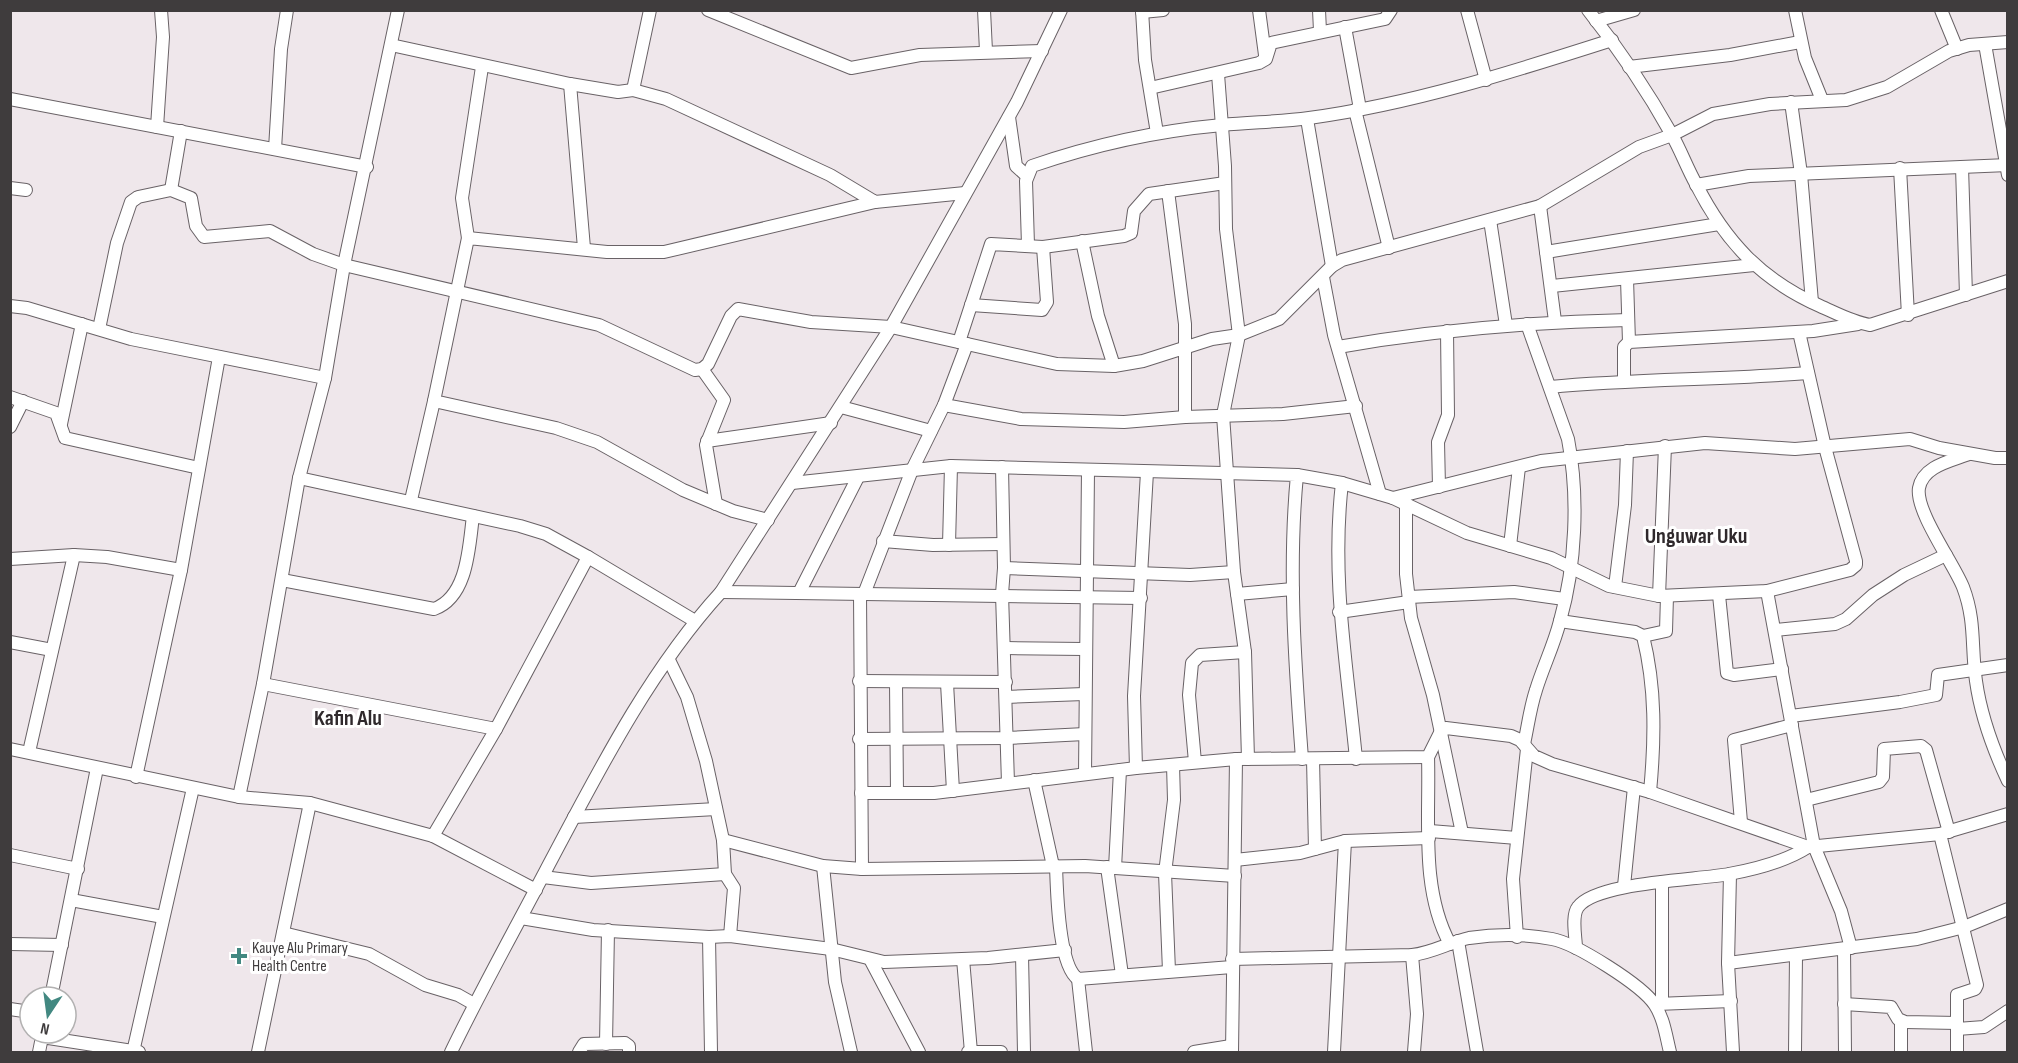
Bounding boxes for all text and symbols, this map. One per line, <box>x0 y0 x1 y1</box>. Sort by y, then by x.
district label: Unguwar Uku <box>1645 523 1747 550</box>
district label: Kafin Alu <box>314 705 382 732</box>
place label: Kauye Alu Primary Health Centre <box>252 939 348 976</box>
marker: Kauye Alu Primary Health Centre <box>230 947 248 965</box>
north arrow <box>18 985 78 1045</box>
text: N <box>39 1018 51 1038</box>

